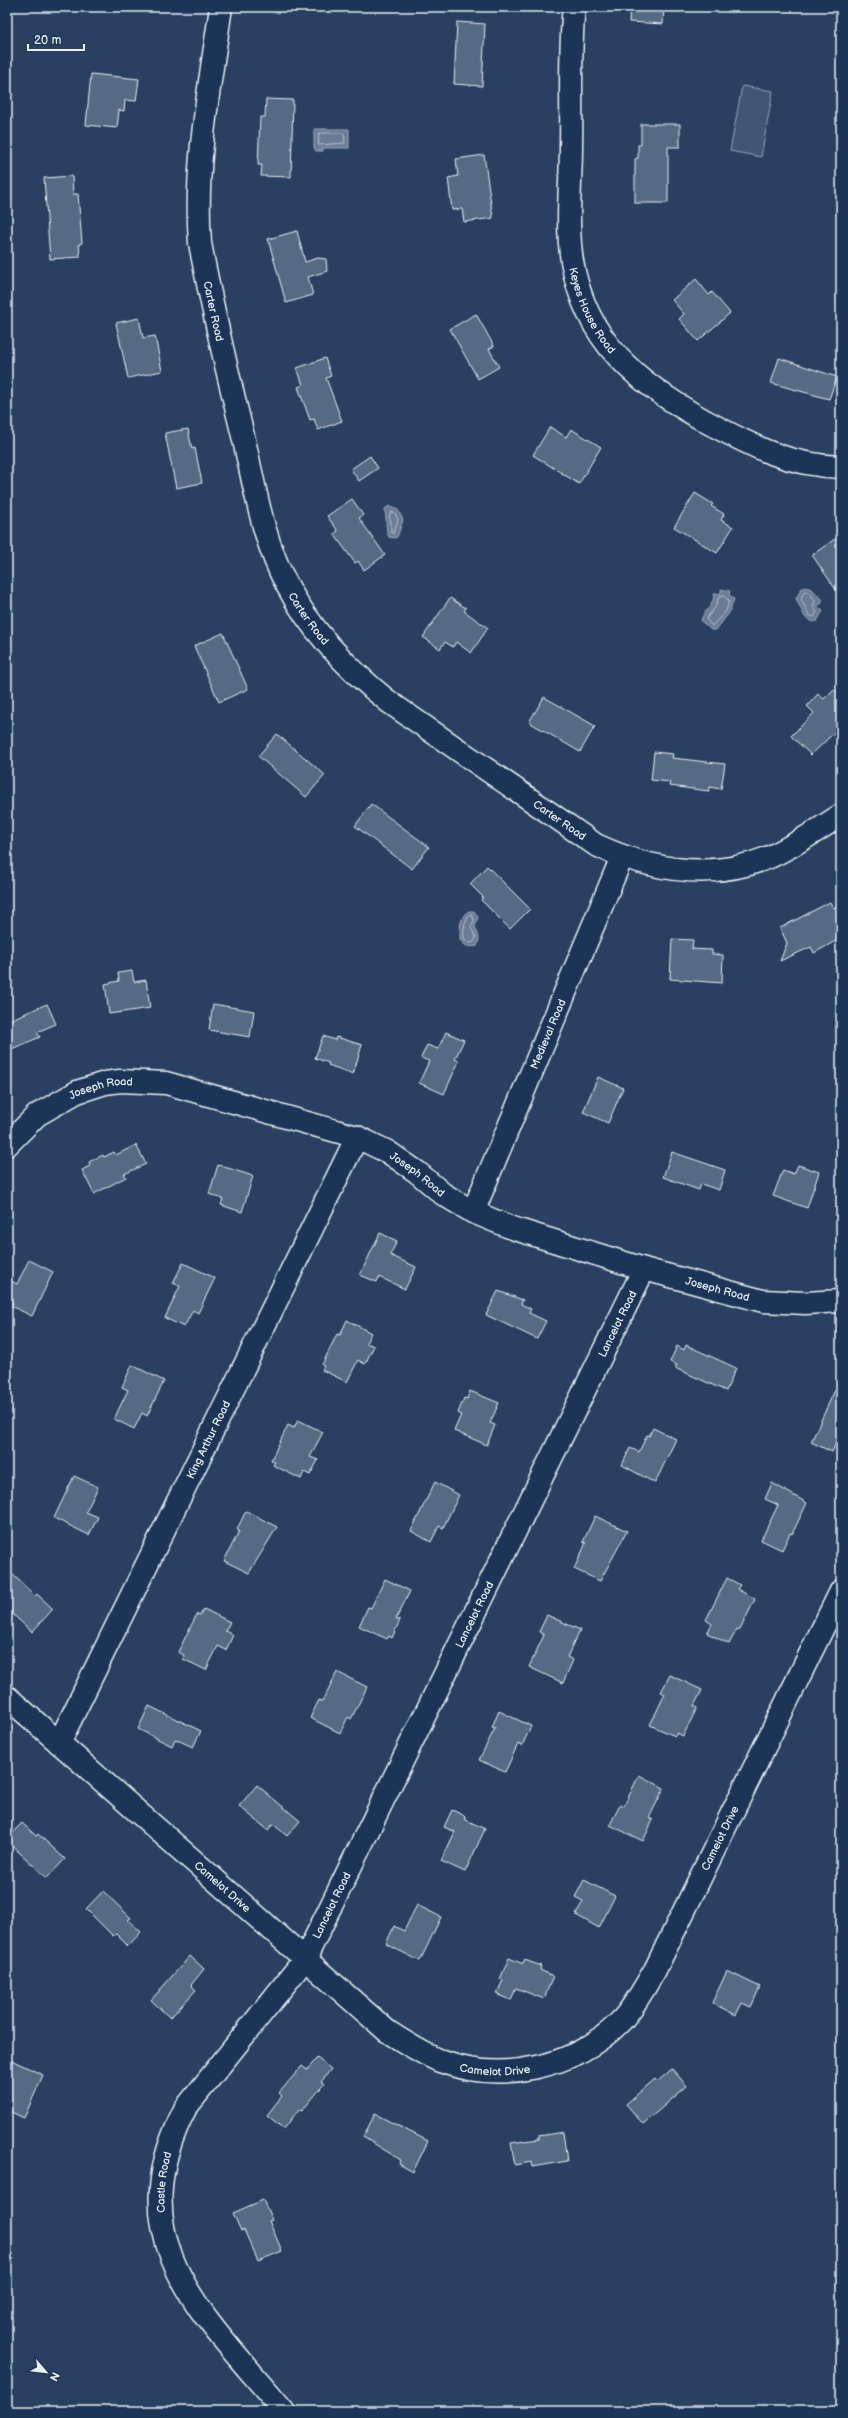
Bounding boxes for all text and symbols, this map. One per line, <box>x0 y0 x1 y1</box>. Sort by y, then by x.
scale bar <box>28 26 84 52</box>
text: 20 m <box>34 33 61 48</box>
street label: Keyes House Road <box>567 266 618 356</box>
street label: Carter Road <box>201 280 227 343</box>
street label: Carter Road <box>286 590 332 647</box>
street label: Carter Road <box>531 797 589 843</box>
street label: Medieval Road <box>527 997 568 1071</box>
street label: Joseph Road <box>66 1075 133 1102</box>
street label: Joseph Road <box>388 1149 448 1199</box>
street label: Joseph Road <box>684 1274 751 1304</box>
street label: Lancelot Road <box>595 1288 639 1359</box>
street label: King Arthur Road <box>184 1399 233 1481</box>
street label: Lancelot Road <box>452 1579 496 1650</box>
street label: Camelot Drive <box>698 1803 741 1872</box>
street label: Camelot Drive <box>192 1858 254 1915</box>
street label: Lancelot Road <box>310 1870 353 1941</box>
street label: Camelot Drive <box>459 2061 531 2078</box>
street label: Castle Road <box>154 2150 174 2213</box>
north arrow <box>26 2352 66 2392</box>
text: N <box>47 2370 62 2383</box>

